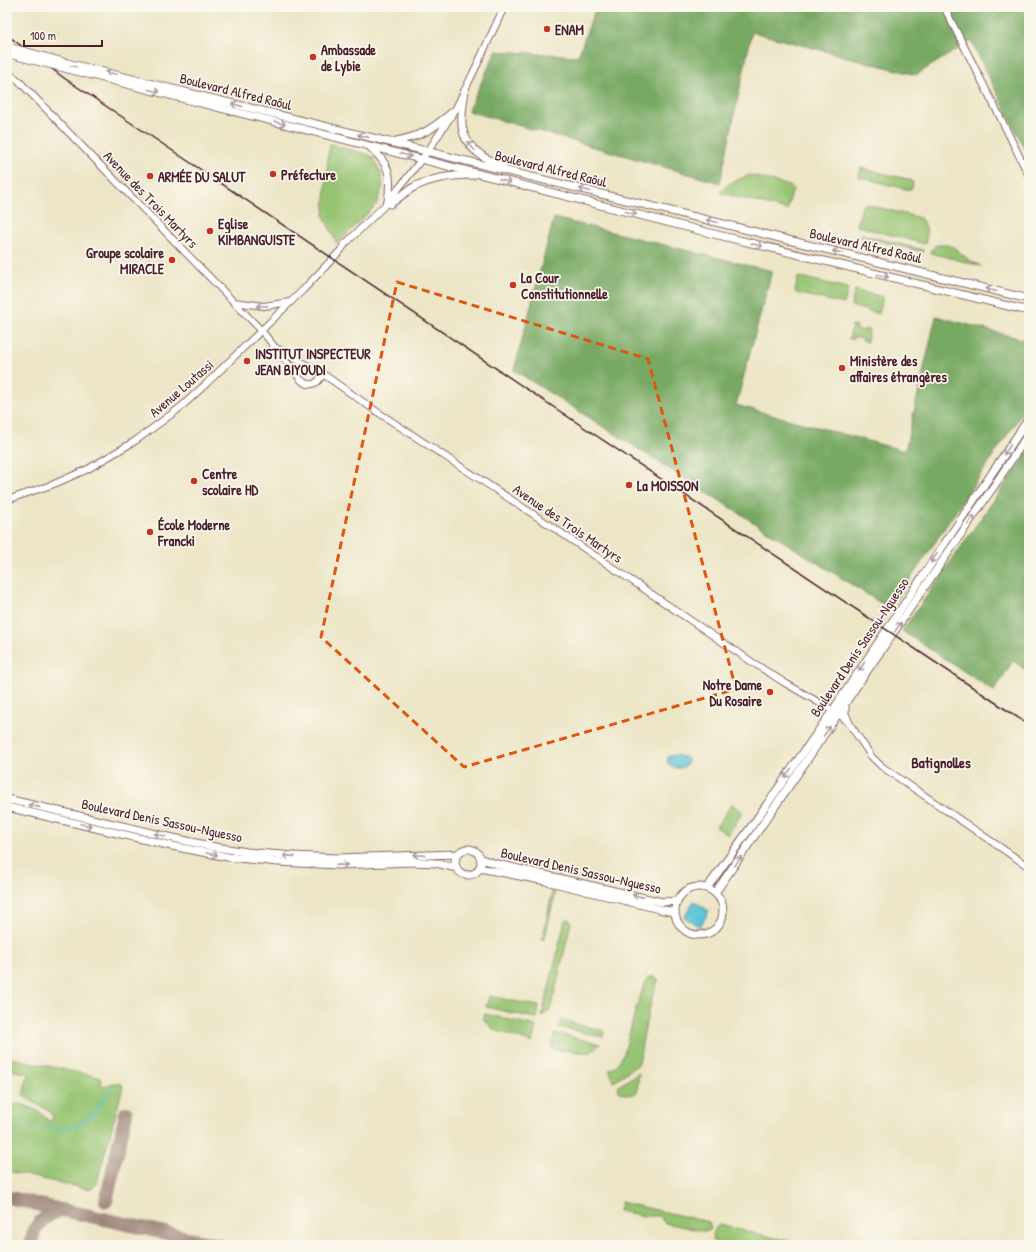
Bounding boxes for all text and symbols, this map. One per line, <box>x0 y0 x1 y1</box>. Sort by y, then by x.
place label: ENAM <box>555 20 584 39</box>
scale bar <box>24 22 102 48</box>
marker: ENAM <box>542 24 552 34</box>
text: 100 m <box>30 27 56 44</box>
place label: Ambassade de Lybie <box>321 40 376 77</box>
marker: Ambassade de Lybie <box>308 52 318 62</box>
street label: Boulevard Alfred Raôul <box>178 68 294 114</box>
one-way arrow <box>104 69 117 77</box>
one-way arrow <box>147 88 160 95</box>
one-way arrow <box>231 100 244 108</box>
one-way arrow <box>273 120 286 127</box>
one-way arrow <box>357 131 370 139</box>
one-way arrow <box>466 141 476 151</box>
street label: Boulevard Alfred Raôul <box>493 145 609 191</box>
street label: Avenue des Trois Martyrs <box>99 146 202 252</box>
one-way arrow <box>399 152 412 159</box>
place label: Préfecture <box>281 165 337 184</box>
place label: ARMÉE DU SALUT <box>158 167 246 186</box>
marker: Préfecture <box>268 169 278 179</box>
marker: ARMÉE DU SALUT <box>145 171 155 181</box>
one-way arrow <box>498 177 511 185</box>
one-way arrow <box>579 185 592 193</box>
one-way arrow <box>624 209 637 217</box>
place label: Eglise KIMBANGUISTE <box>218 214 296 249</box>
one-way arrow <box>705 217 718 224</box>
street label: Boulevard Alfred Raôul <box>808 223 924 267</box>
marker: Eglise KIMBANGUISTE <box>205 226 215 236</box>
one-way arrow <box>750 241 763 249</box>
place label: Groupe scolaire MIRACLE <box>86 243 165 278</box>
one-way arrow <box>832 248 845 256</box>
marker: Groupe scolaire MIRACLE <box>167 255 177 265</box>
place label: La Cour Constitutionnelle <box>521 268 608 303</box>
one-way arrow <box>876 272 889 280</box>
marker: La Cour Constitutionnelle <box>508 280 518 290</box>
one-way arrow <box>985 286 998 293</box>
one-way arrow <box>256 302 269 310</box>
place label: INSTITUT INSPECTEUR JEAN BIYOUDI <box>255 344 371 379</box>
place label: Ministère des affaires étrangères <box>850 351 947 388</box>
street label: Avenue Loutassi <box>145 355 217 421</box>
marker: INSTITUT INSPECTEUR JEAN BIYOUDI <box>242 356 252 366</box>
marker: Ministère des affaires étrangères <box>837 363 847 373</box>
one-way arrow <box>1003 445 1011 456</box>
place label: Centre scolaire HD <box>202 464 259 499</box>
marker: Centre scolaire HD <box>189 476 199 486</box>
place label: La MOISSON <box>637 476 699 495</box>
street label: Avenue des Trois Martyrs <box>509 479 627 568</box>
marker: La MOISSON <box>624 480 634 490</box>
place label: École Moderne Francki <box>157 515 230 550</box>
one-way arrow <box>967 515 975 526</box>
marker: École Moderne Francki <box>145 527 155 537</box>
one-way arrow <box>930 552 938 564</box>
street label: Boulevard Denis Sassou-Nguesso <box>805 573 914 721</box>
one-way arrow <box>894 622 902 633</box>
one-way arrow <box>858 660 866 671</box>
place label: Notre Dame Du Rosaire <box>703 675 762 710</box>
marker: Notre Dame Du Rosaire <box>765 687 775 697</box>
one-way arrow <box>823 726 831 737</box>
district label: Batignolles <box>911 752 971 774</box>
one-way arrow <box>784 768 792 779</box>
street label: Boulevard Denis Sassou-Nguesso <box>80 794 245 847</box>
one-way arrow <box>28 801 41 809</box>
one-way arrow <box>79 822 92 830</box>
one-way arrow <box>154 831 167 839</box>
street label: Boulevard Denis Sassou-Nguesso <box>499 842 663 899</box>
one-way arrow <box>206 851 219 859</box>
one-way arrow <box>413 851 426 859</box>
one-way arrow <box>283 852 296 859</box>
one-way arrow <box>734 856 742 867</box>
one-way arrow <box>335 861 348 869</box>
one-way arrow <box>632 892 645 900</box>

